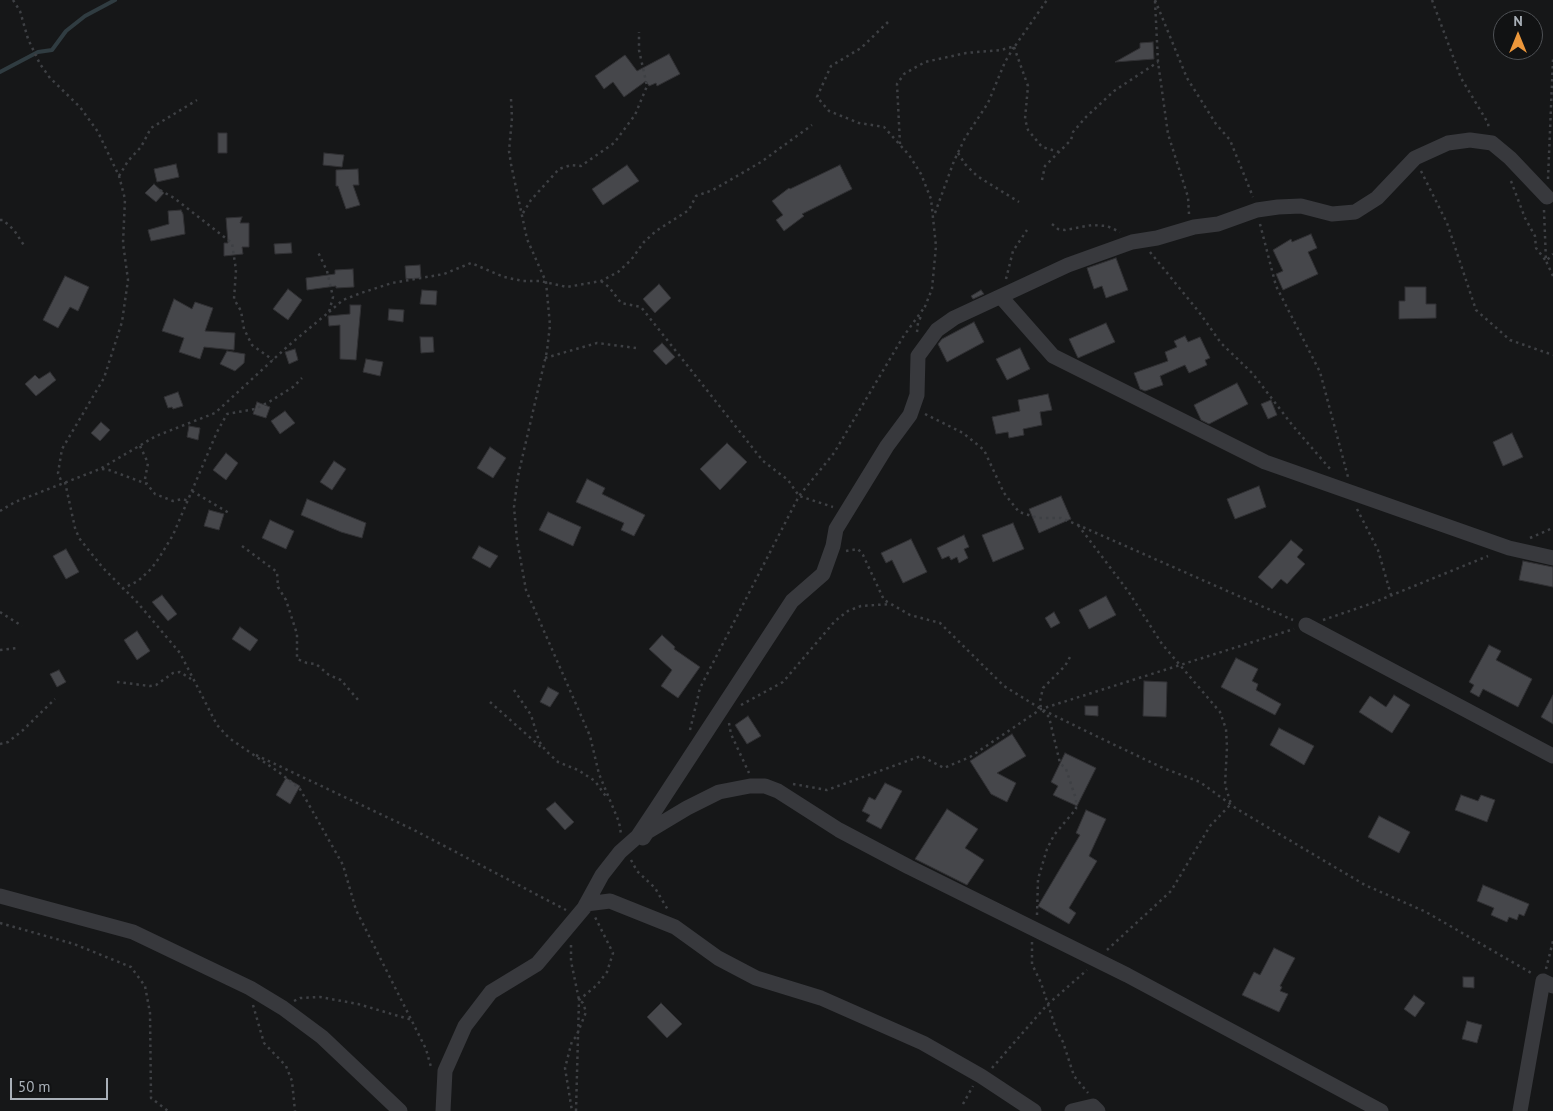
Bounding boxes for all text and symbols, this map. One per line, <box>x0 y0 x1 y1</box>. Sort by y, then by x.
north arrow <box>1493 10 1543 60</box>
text: N <box>1513 12 1523 30</box>
scale bar <box>12 1068 110 1100</box>
text: 50 m <box>18 1077 51 1096</box>

